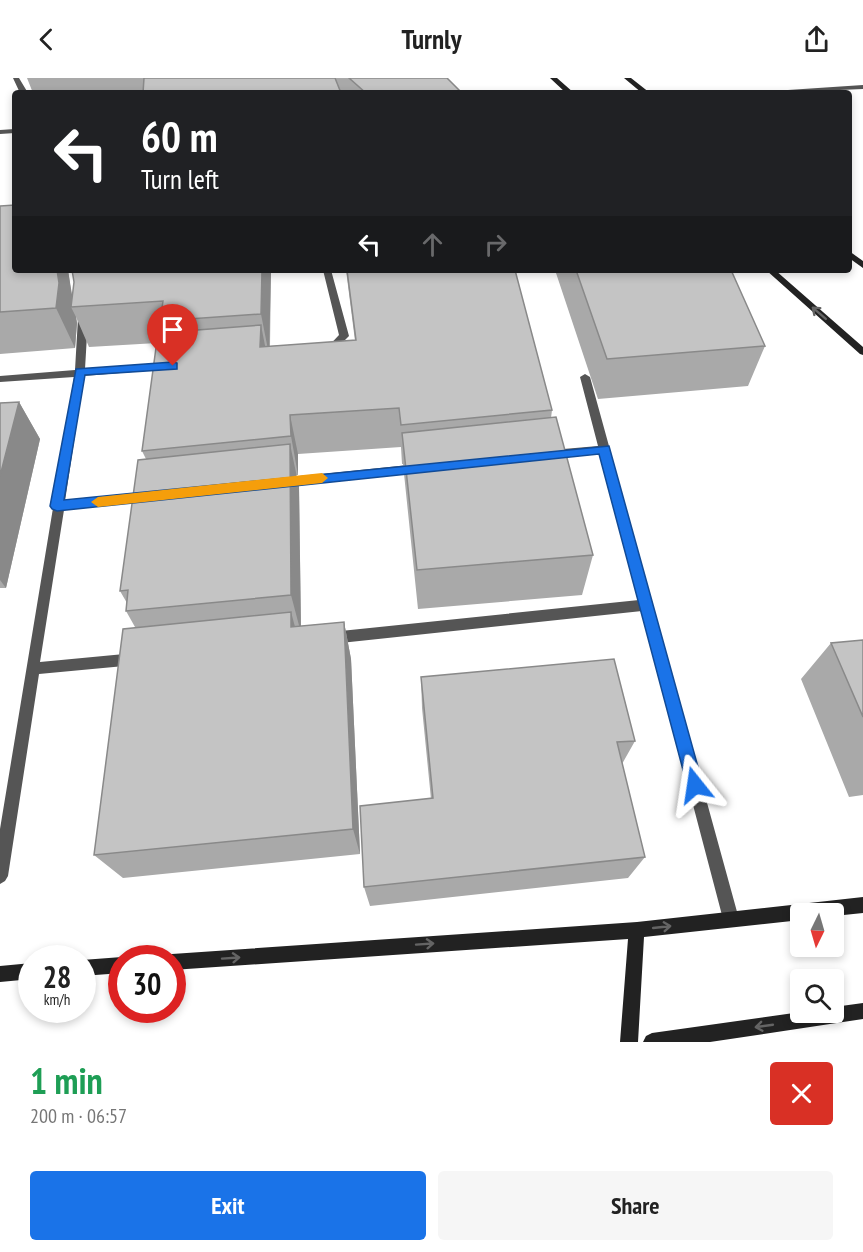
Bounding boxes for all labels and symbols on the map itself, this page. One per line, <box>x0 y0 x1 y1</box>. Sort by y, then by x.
pin <box>147 304 198 366</box>
one-way arrow <box>811 307 827 320</box>
position arrow <box>663 753 727 817</box>
north arrow <box>790 903 844 957</box>
one-way arrow <box>651 921 671 932</box>
one-way arrow <box>415 939 435 950</box>
speed limit sign: 30 <box>108 945 186 1023</box>
one-way arrow <box>220 952 240 963</box>
one-way arrow <box>754 1020 774 1031</box>

